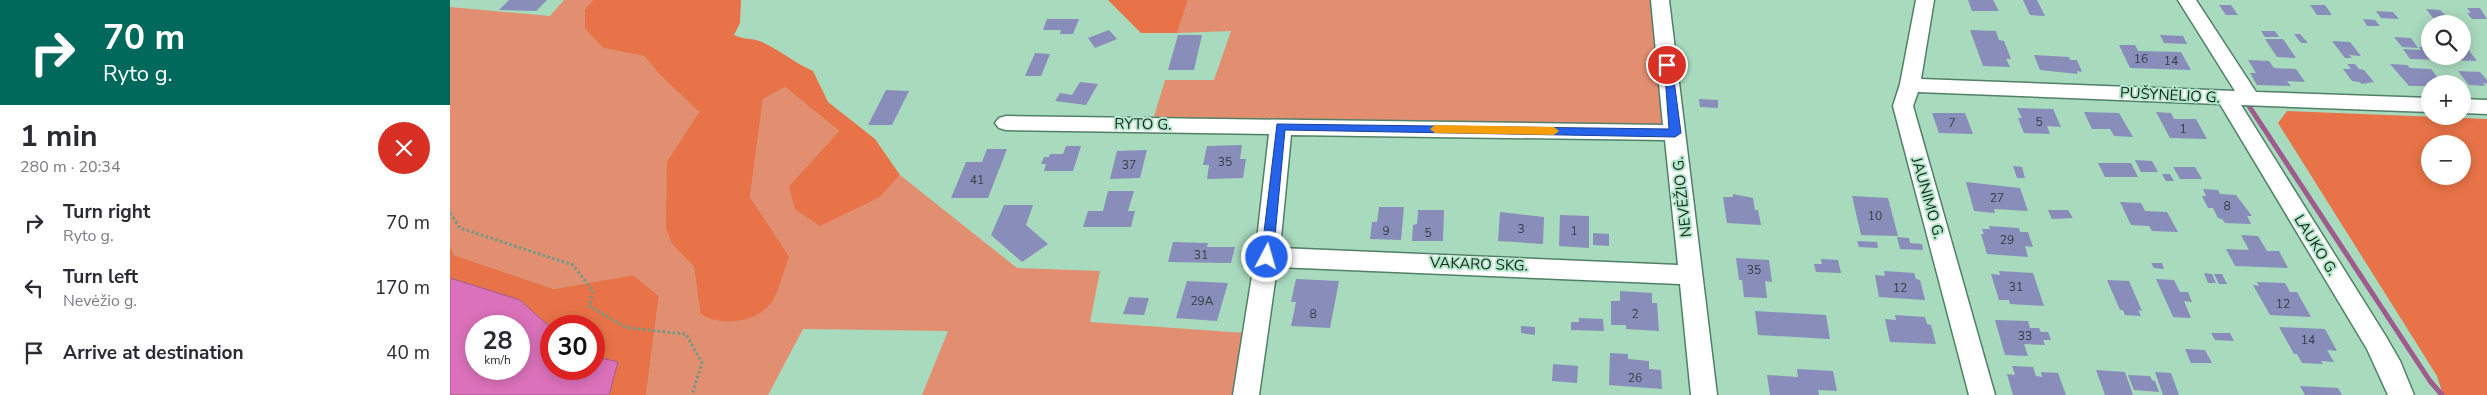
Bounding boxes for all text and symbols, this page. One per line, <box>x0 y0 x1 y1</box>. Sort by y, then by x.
text: 70 m <box>103 14 185 61</box>
map controls <box>2421 15 2471 185</box>
button: search <box>2421 15 2471 65</box>
icon: right <box>20 20 85 85</box>
pin <box>1646 44 1688 86</box>
icon: arrive <box>1653 51 1681 79</box>
house number: 16 <box>2134 51 2148 67</box>
house number: 14 <box>2164 53 2178 69</box>
text: Ryto g. <box>103 59 173 89</box>
button: + <box>2421 75 2471 125</box>
street label: PUŠYNĖLIO G. <box>2119 81 2221 108</box>
street label: RYTO G. <box>1114 114 1172 134</box>
house number: 5 <box>2035 114 2043 130</box>
house number: 7 <box>1948 115 1956 131</box>
text: 1 min <box>20 116 98 157</box>
house number: 1 <box>2179 121 2187 137</box>
button: close <box>378 122 430 174</box>
button: − <box>2421 135 2471 185</box>
house number: 35 <box>1218 154 1232 170</box>
street label: JAUNIMO G. <box>1907 154 1949 241</box>
text: 280 m · 20:34 <box>20 156 121 178</box>
street label: NEVĖŽIO G. <box>1668 156 1696 238</box>
house number: 37 <box>1122 157 1136 173</box>
house number: 41 <box>970 172 984 188</box>
house number: 27 <box>1990 190 2004 206</box>
house number: 8 <box>2223 198 2231 214</box>
text: Turn right <box>63 199 150 225</box>
house number: 10 <box>1868 208 1882 224</box>
icon: right <box>20 209 48 237</box>
text: 70 m <box>386 210 430 236</box>
street label: LAUKO G. <box>2289 211 2343 279</box>
house number: 3 <box>1517 221 1525 237</box>
house number: 9 <box>1382 223 1390 239</box>
house number: 1 <box>1570 223 1578 239</box>
text: Ryto g. <box>63 225 114 247</box>
house number: 5 <box>1424 225 1432 241</box>
position arrow <box>1240 230 1292 282</box>
house number: 29 <box>2000 232 2014 248</box>
house number: 31 <box>1194 247 1208 263</box>
street label: VAKARO SKG. <box>1429 252 1528 276</box>
house number: 35 <box>1747 262 1761 278</box>
text: Turn left <box>63 264 138 290</box>
icon: left <box>20 274 48 302</box>
text: 170 m <box>375 275 430 301</box>
house number: 31 <box>2009 279 2023 295</box>
house number: 12 <box>1893 280 1907 296</box>
text: Nevėžio g. <box>63 290 137 312</box>
house number: 29A <box>1190 293 1214 309</box>
house number: 12 <box>2276 296 2290 312</box>
house number: 8 <box>1309 306 1317 322</box>
house number: 2 <box>1631 306 1639 322</box>
speed limit sign: 30 <box>540 315 605 380</box>
text: 28 <box>482 324 513 358</box>
house number: 33 <box>2018 328 2032 344</box>
house number: 14 <box>2301 332 2315 348</box>
icon: arrive <box>20 339 48 367</box>
text: Arrive at destination <box>63 340 244 366</box>
text: 40 m <box>386 340 430 366</box>
text: km/h <box>484 352 511 368</box>
house number: 26 <box>1628 370 1642 386</box>

